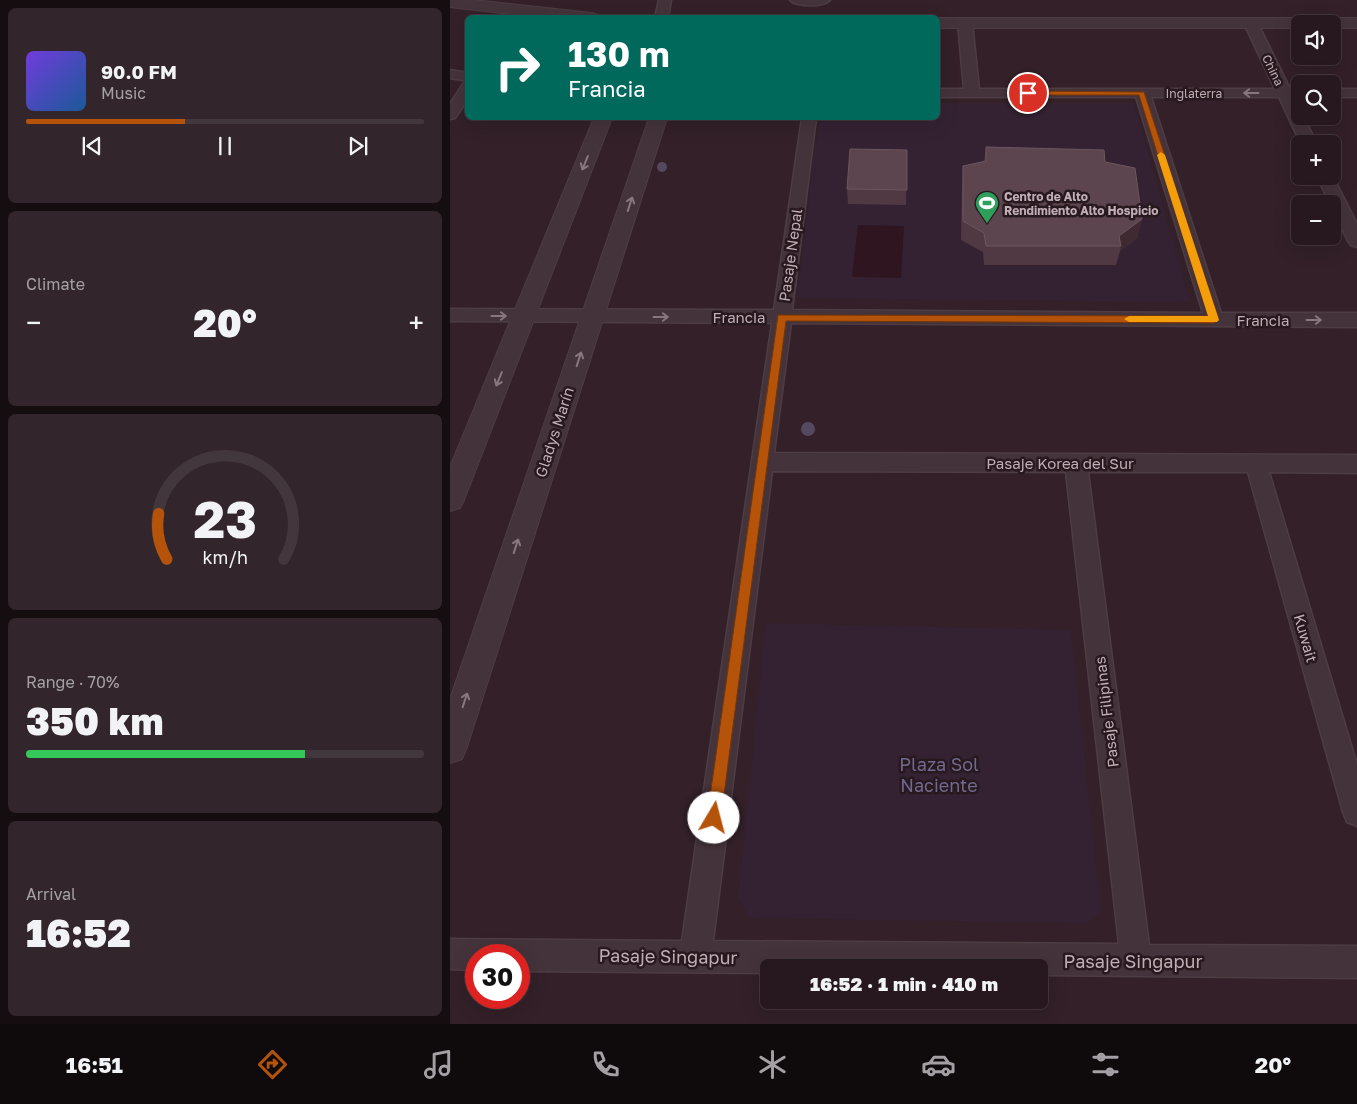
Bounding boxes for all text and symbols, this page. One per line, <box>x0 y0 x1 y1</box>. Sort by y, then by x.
map controls <box>1291 15 1341 245</box>
button: sound <box>1291 15 1341 65</box>
text: 130 m <box>568 33 670 75</box>
icon: right <box>485 35 550 100</box>
street label: China <box>1259 52 1287 88</box>
text: 90.0 FM <box>101 60 177 83</box>
pin <box>1007 72 1049 114</box>
text: Francia <box>568 75 646 102</box>
button: search <box>1291 75 1341 125</box>
icon: arrive <box>1014 79 1042 107</box>
text: Music <box>101 83 146 103</box>
street label: Inglaterra <box>1166 86 1222 101</box>
one-way arrow <box>1244 88 1260 98</box>
icon: previous <box>78 132 106 160</box>
icon: pause <box>211 132 239 160</box>
icon: next <box>344 132 372 160</box>
button: + <box>1291 135 1341 185</box>
one-way arrow <box>580 155 589 170</box>
place label: Centro de Alto Rendimiento Alto Hospicio <box>1004 189 1159 218</box>
sports icon: Centro de Alto Rendimiento Alto Hospicio <box>974 190 1000 224</box>
button: − <box>1291 195 1341 245</box>
one-way arrow <box>625 197 635 213</box>
street label: Pasaje Nepal <box>775 207 805 303</box>
text: Climate <box>26 274 85 294</box>
text: 20° <box>193 300 257 345</box>
text: − <box>26 306 41 339</box>
text: + <box>409 306 424 339</box>
street label: Francia <box>713 308 766 326</box>
one-way arrow <box>490 311 506 321</box>
street label: Francia <box>1237 311 1290 329</box>
one-way arrow <box>652 312 669 322</box>
one-way arrow <box>1305 315 1321 325</box>
one-way arrow <box>574 351 584 367</box>
one-way arrow <box>493 371 502 386</box>
street label: Gladys Marín <box>531 385 577 479</box>
street label: Pasaje Korea del Sur <box>986 454 1134 472</box>
text: 23 <box>193 487 257 549</box>
one-way arrow <box>512 538 522 554</box>
text: km/h <box>202 546 248 568</box>
street label: Kuwait <box>1291 612 1321 664</box>
street label: Pasaje Filipinas <box>1090 655 1122 769</box>
text: Range · 70% <box>26 672 119 692</box>
one-way arrow <box>461 693 471 709</box>
text: 350 km <box>26 698 164 743</box>
park label: Plaza Sol Naciente <box>899 753 979 796</box>
position arrow <box>687 791 739 843</box>
text: Arrival <box>26 884 76 904</box>
text: 16:52 <box>26 910 131 955</box>
speed limit sign: 30 <box>465 944 530 1009</box>
street label: Pasaje Singapur <box>598 944 738 968</box>
street label: Pasaje Singapur <box>1064 950 1202 972</box>
text: 16:52 · 1 min · 410 m <box>810 972 998 995</box>
icon: directions <box>255 1047 290 1082</box>
icon: music <box>421 1047 456 1082</box>
icon: phone <box>588 1047 623 1082</box>
icon: climate <box>755 1047 790 1082</box>
icon: car <box>921 1047 956 1082</box>
icon: filters <box>1088 1047 1123 1082</box>
text: 16:51 <box>66 1051 123 1078</box>
text: 20° <box>1255 1051 1291 1078</box>

